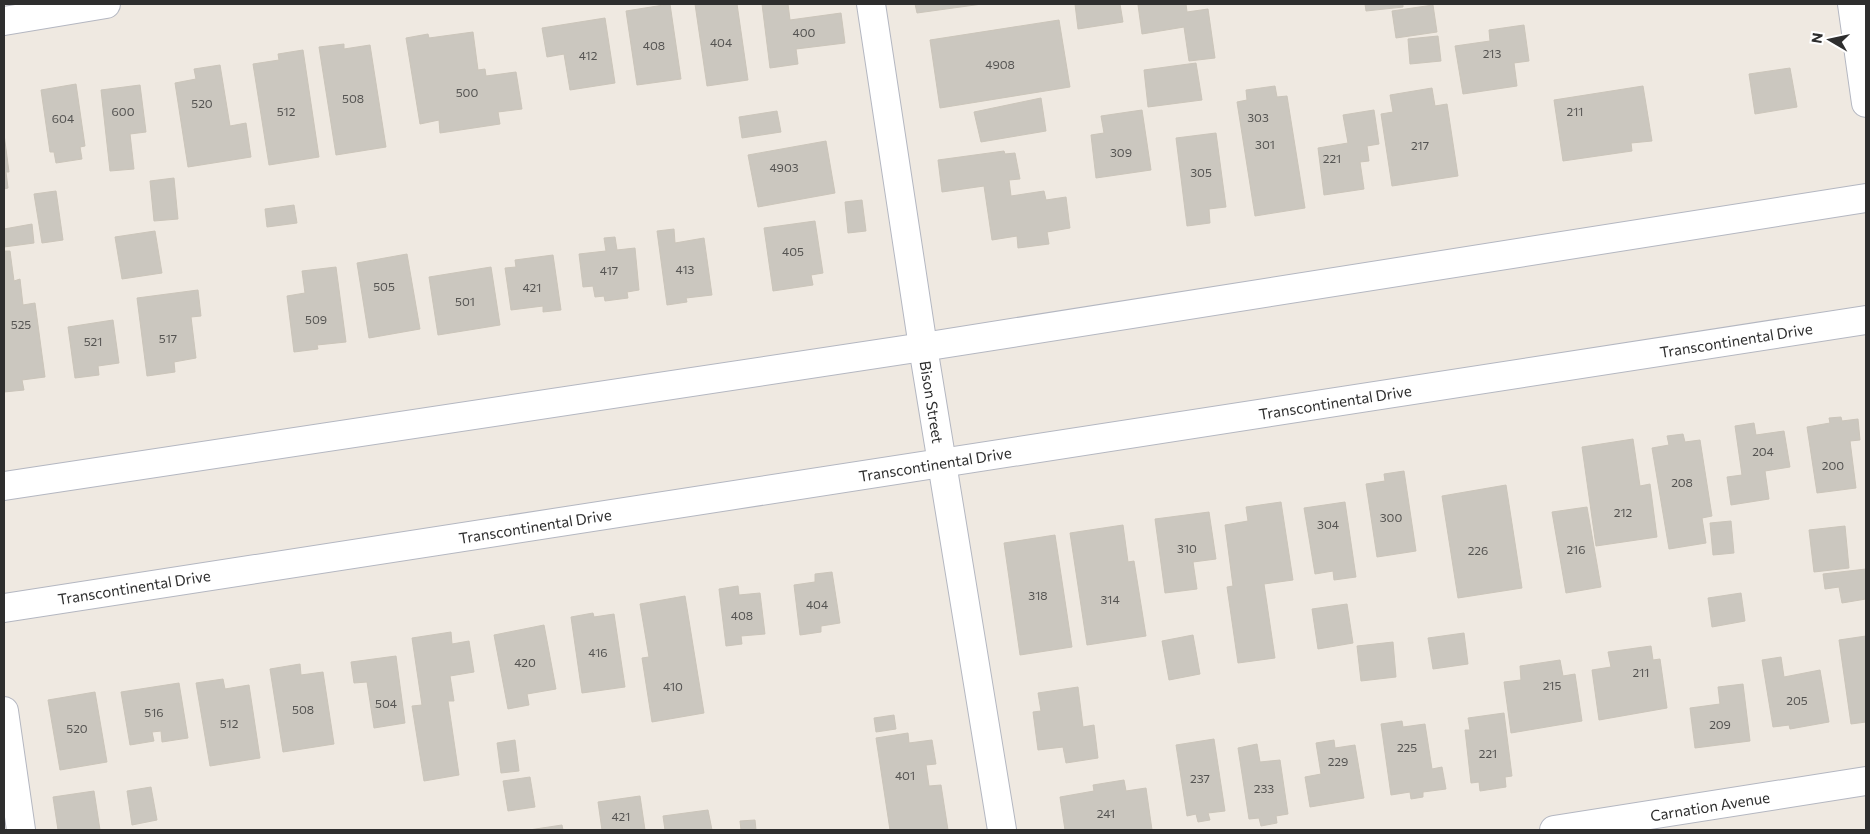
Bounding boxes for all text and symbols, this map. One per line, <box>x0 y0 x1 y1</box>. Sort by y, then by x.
north arrow <box>1805 15 1855 65</box>
house number: 400 <box>793 25 816 39</box>
text: N <box>1807 31 1826 44</box>
house number: 404 <box>710 35 732 49</box>
house number: 408 <box>643 38 665 52</box>
house number: 213 <box>1483 46 1501 60</box>
house number: 412 <box>579 48 598 62</box>
house number: 4908 <box>985 57 1015 71</box>
house number: 500 <box>456 85 478 99</box>
house number: 508 <box>342 91 364 105</box>
house number: 520 <box>191 96 213 110</box>
house number: 600 <box>112 104 135 118</box>
house number: 512 <box>277 104 296 118</box>
house number: 211 <box>1567 104 1583 118</box>
house number: 303 <box>1247 110 1269 124</box>
house number: 604 <box>52 111 74 125</box>
house number: 301 <box>1255 137 1275 151</box>
house number: 217 <box>1411 138 1429 152</box>
house number: 309 <box>1110 145 1132 159</box>
house number: 221 <box>1323 151 1341 165</box>
house number: 4903 <box>769 160 799 174</box>
house number: 305 <box>1190 165 1212 179</box>
house number: 405 <box>782 244 804 258</box>
house number: 413 <box>676 262 695 276</box>
house number: 417 <box>600 263 618 277</box>
house number: 505 <box>373 279 395 293</box>
house number: 421 <box>523 280 541 294</box>
house number: 501 <box>455 294 475 308</box>
house number: 509 <box>305 312 327 326</box>
house number: 525 <box>11 317 31 331</box>
street label: Transcontinental Drive <box>1658 319 1814 361</box>
house number: 517 <box>159 331 177 345</box>
house number: 521 <box>84 334 102 348</box>
street label: Bison Street <box>917 360 947 444</box>
street label: Transcontinental Drive <box>1257 381 1413 423</box>
street label: Transcontinental Drive <box>857 443 1013 485</box>
house number: 204 <box>1752 444 1774 458</box>
house number: 200 <box>1822 458 1844 472</box>
house number: 208 <box>1671 475 1693 489</box>
street label: Transcontinental Drive <box>457 505 613 547</box>
house number: 212 <box>1614 505 1633 519</box>
house number: 300 <box>1380 510 1402 524</box>
house number: 304 <box>1317 517 1339 531</box>
house number: 310 <box>1177 541 1197 555</box>
house number: 216 <box>1566 542 1586 556</box>
house number: 226 <box>1468 543 1488 557</box>
street label: Transcontinental Drive <box>56 566 212 608</box>
house number: 318 <box>1028 588 1048 602</box>
house number: 314 <box>1100 592 1120 606</box>
house number: 404 <box>806 597 828 611</box>
house number: 408 <box>731 608 753 622</box>
house number: 416 <box>588 645 608 659</box>
house number: 420 <box>514 655 536 669</box>
house number: 211 <box>1633 665 1649 679</box>
house number: 215 <box>1543 678 1561 692</box>
house number: 410 <box>663 679 683 693</box>
house number: 205 <box>1786 693 1808 707</box>
house number: 504 <box>375 696 397 710</box>
house number: 508 <box>292 702 314 716</box>
house number: 516 <box>144 705 164 719</box>
house number: 512 <box>220 716 239 730</box>
house number: 209 <box>1709 717 1731 731</box>
house number: 520 <box>66 721 88 735</box>
house number: 225 <box>1397 740 1417 754</box>
house number: 221 <box>1479 746 1497 760</box>
house number: 229 <box>1328 754 1348 768</box>
house number: 401 <box>895 768 915 782</box>
house number: 237 <box>1190 771 1210 785</box>
house number: 233 <box>1254 781 1274 795</box>
street label: Carnation Avenue <box>1649 788 1771 824</box>
house number: 241 <box>1097 806 1115 820</box>
house number: 421 <box>612 809 630 823</box>

